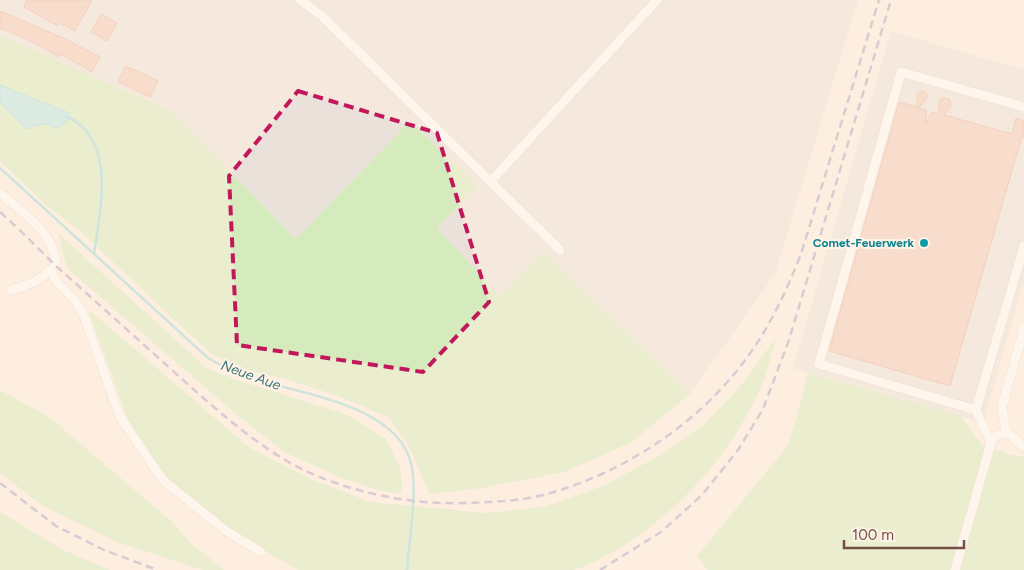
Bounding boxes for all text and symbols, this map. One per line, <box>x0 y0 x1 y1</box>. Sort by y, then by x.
place label: Comet-Feuerwerk <box>813 236 915 250</box>
marker: Comet-Feuerwerk <box>918 237 930 249</box>
water label: Neue Aue <box>219 357 283 394</box>
scale bar <box>844 518 964 550</box>
text: 100 m <box>852 526 894 544</box>

